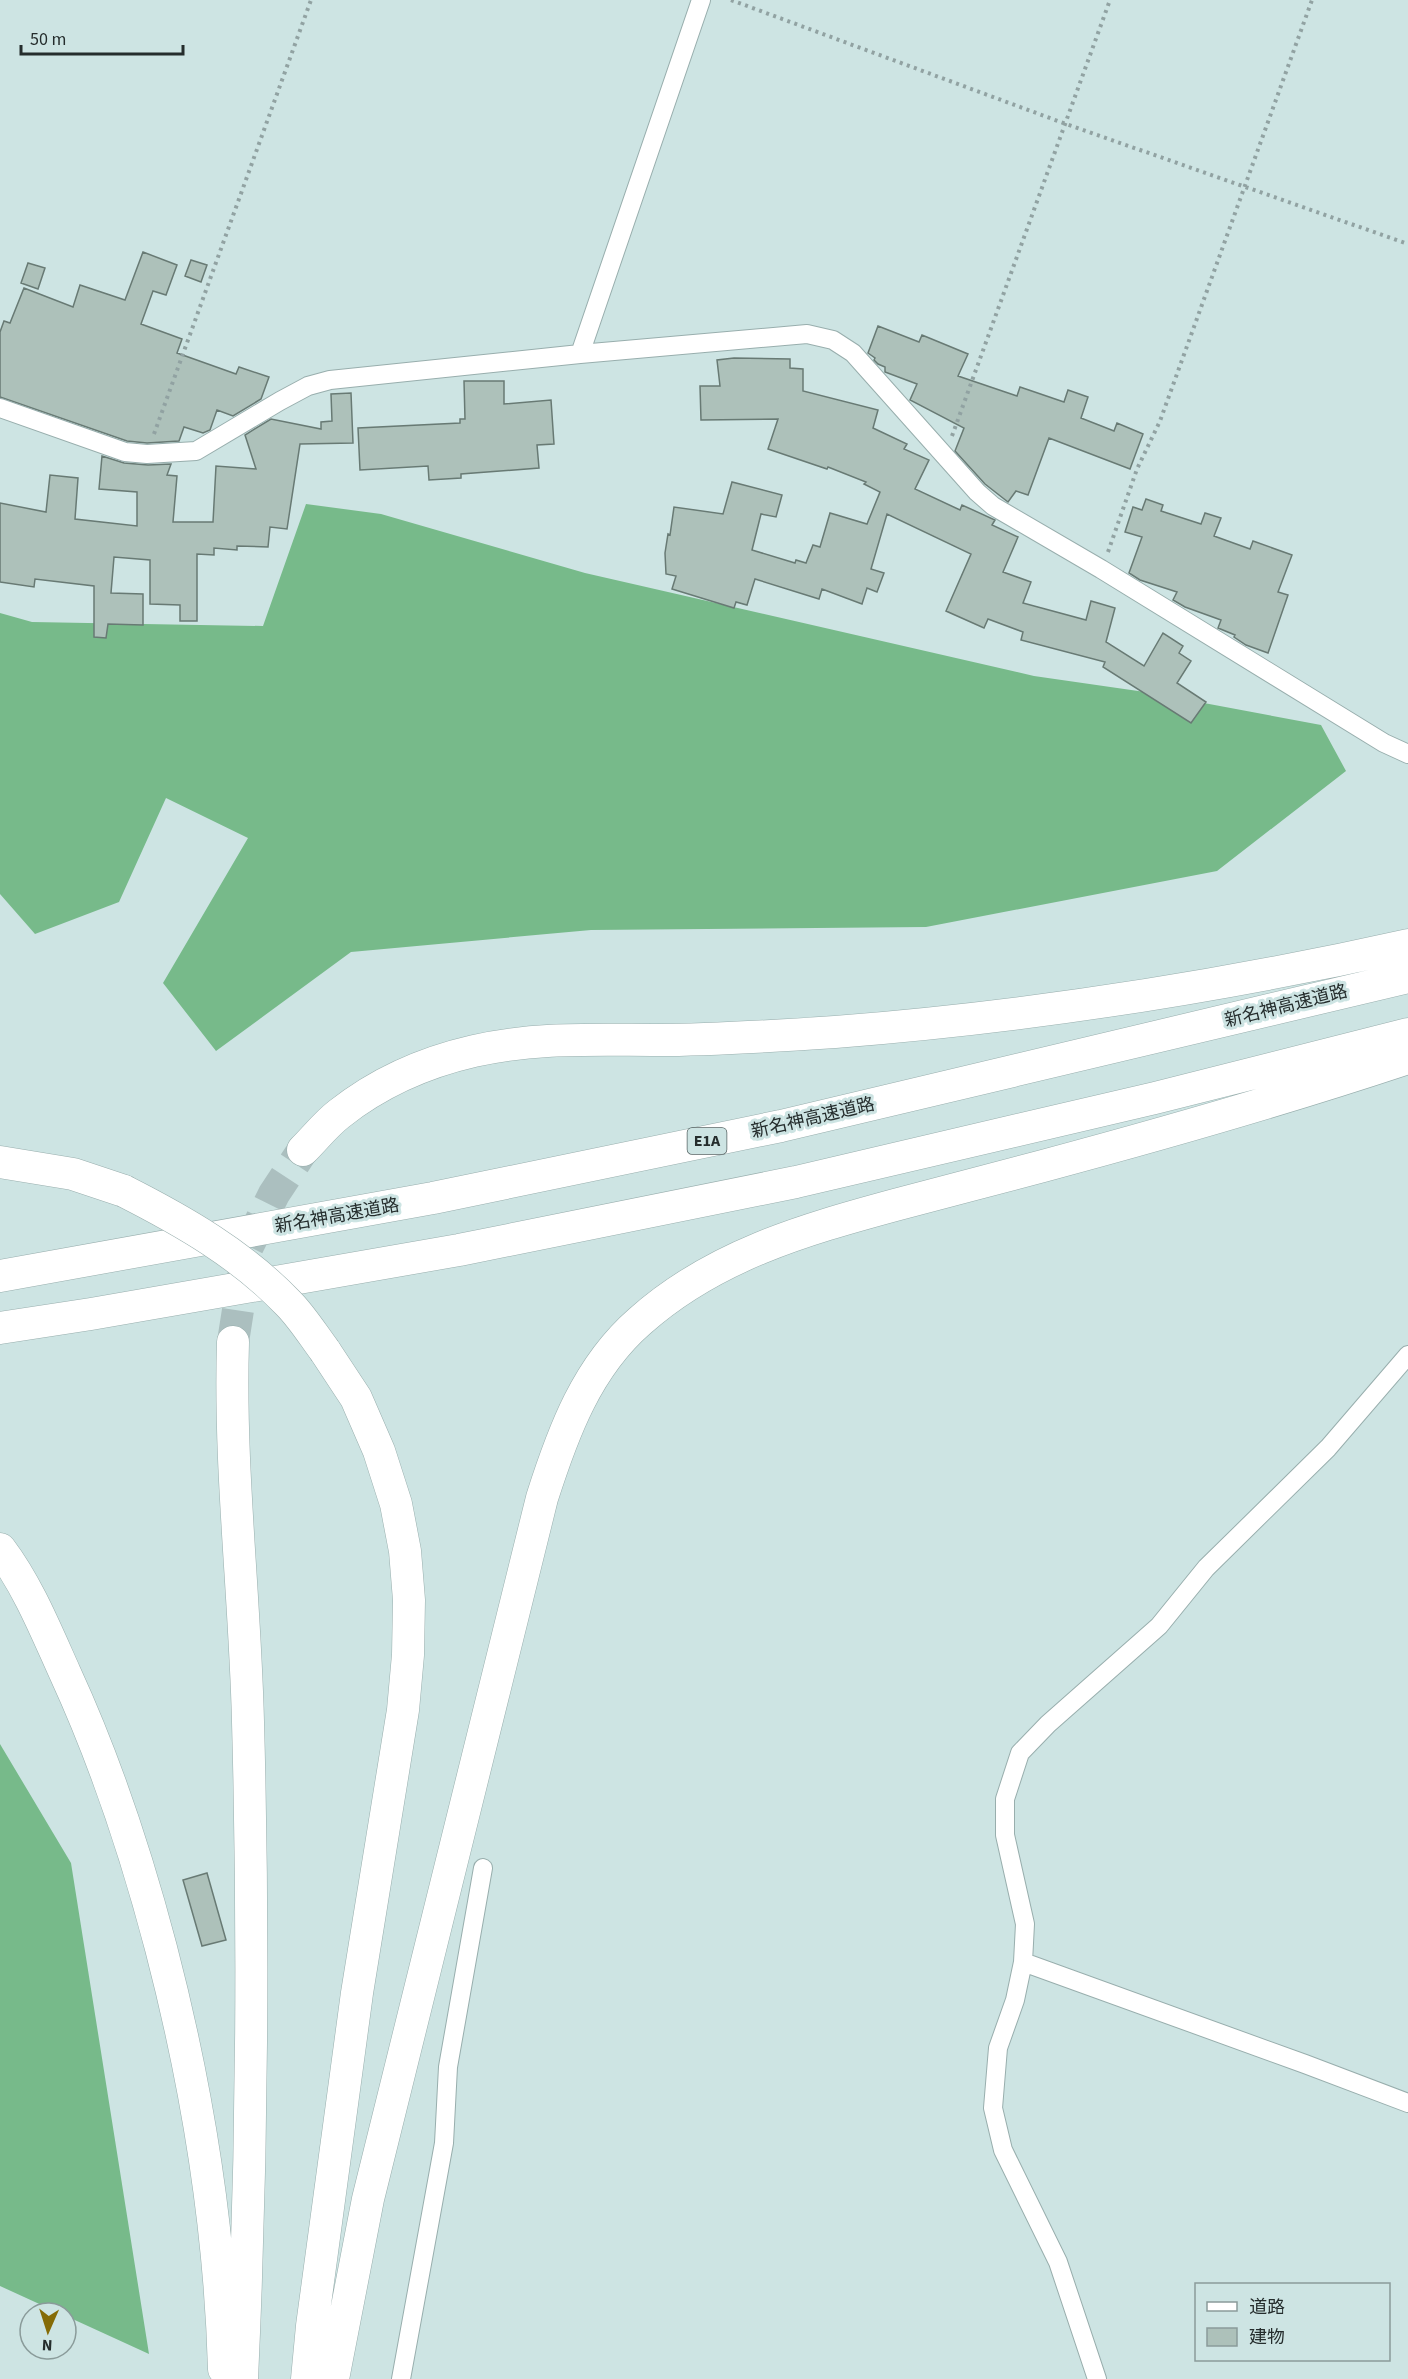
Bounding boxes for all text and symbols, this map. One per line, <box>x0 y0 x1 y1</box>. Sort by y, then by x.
scale bar <box>21 18 183 56</box>
text: 50 m <box>30 27 66 52</box>
street label: 新名神高速道路 <box>1222 979 1350 1033</box>
street label: 新名神高速道路 <box>749 1092 877 1144</box>
road number: E1A <box>688 1128 726 1154</box>
street label: 新名神高速道路 <box>273 1193 401 1239</box>
legend <box>1195 2283 1390 2361</box>
text: 道路 <box>1249 2295 1285 2320</box>
north arrow <box>18 2301 78 2361</box>
text: 建物 <box>1249 2325 1285 2350</box>
text: N <box>41 2334 53 2356</box>

